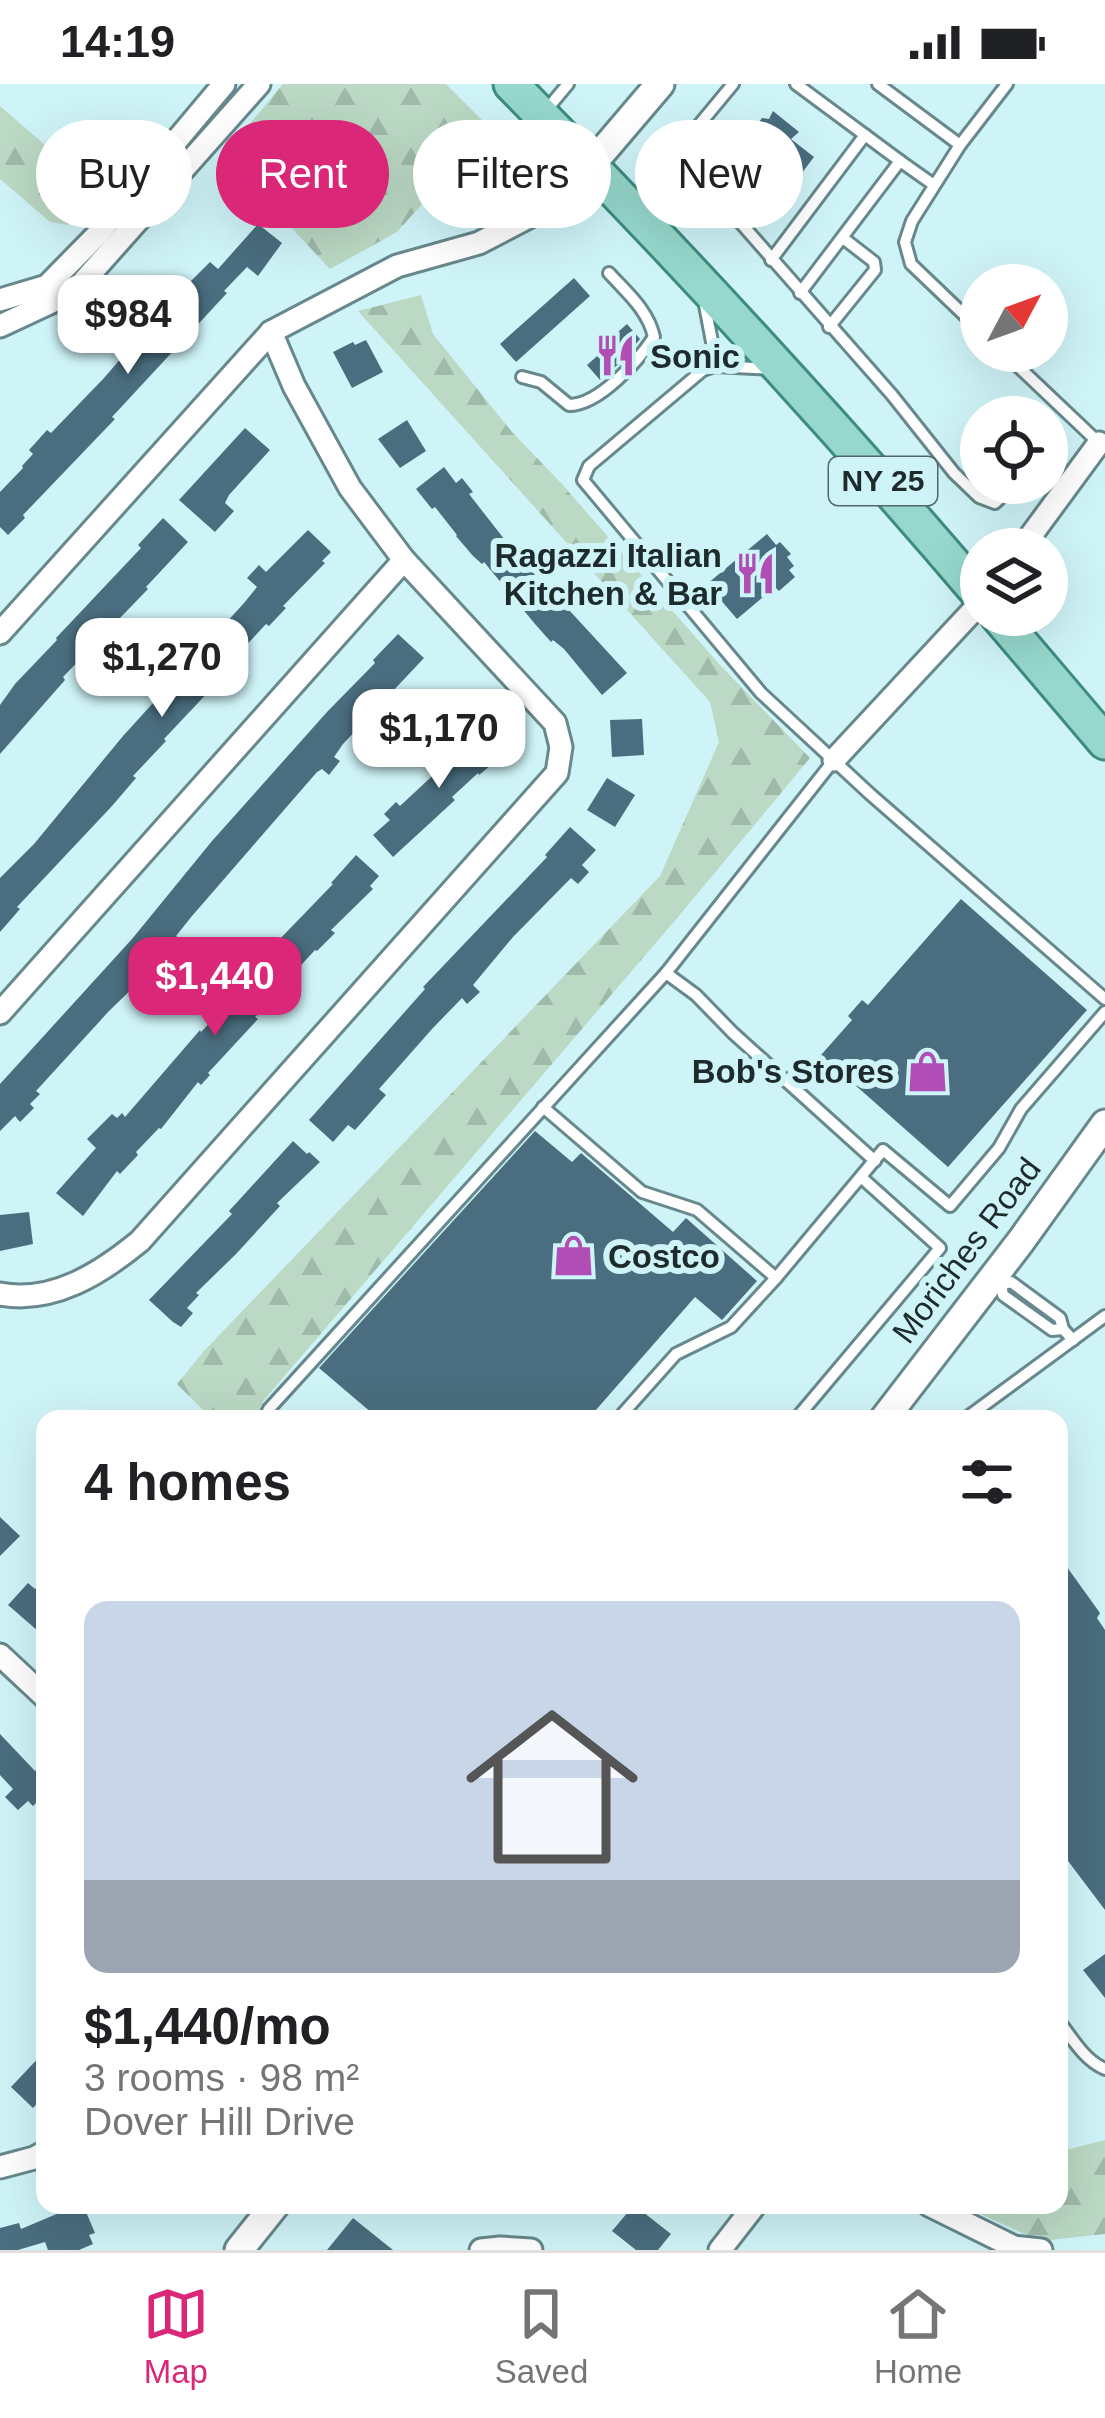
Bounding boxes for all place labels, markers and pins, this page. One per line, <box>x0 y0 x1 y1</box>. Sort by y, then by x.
pin: $984 <box>57 275 199 377</box>
restaurant icon: Sonic <box>593 333 639 379</box>
place label: Sonic <box>650 338 740 375</box>
place label: Ragazzi Italian Kitchen & Bar <box>495 537 722 612</box>
restaurant icon: Ragazzi Italian Kitchen & Bar <box>733 551 779 597</box>
pin: $1,270 <box>64 618 260 720</box>
pin: $1,170 <box>341 689 537 791</box>
pin: $1,440 <box>117 937 313 1039</box>
shop icon: Bob's Stores <box>905 1048 951 1094</box>
place label: Bob's Stores <box>692 1053 894 1090</box>
shop icon: Costco <box>551 1233 597 1279</box>
place label: Costco <box>608 1238 720 1275</box>

